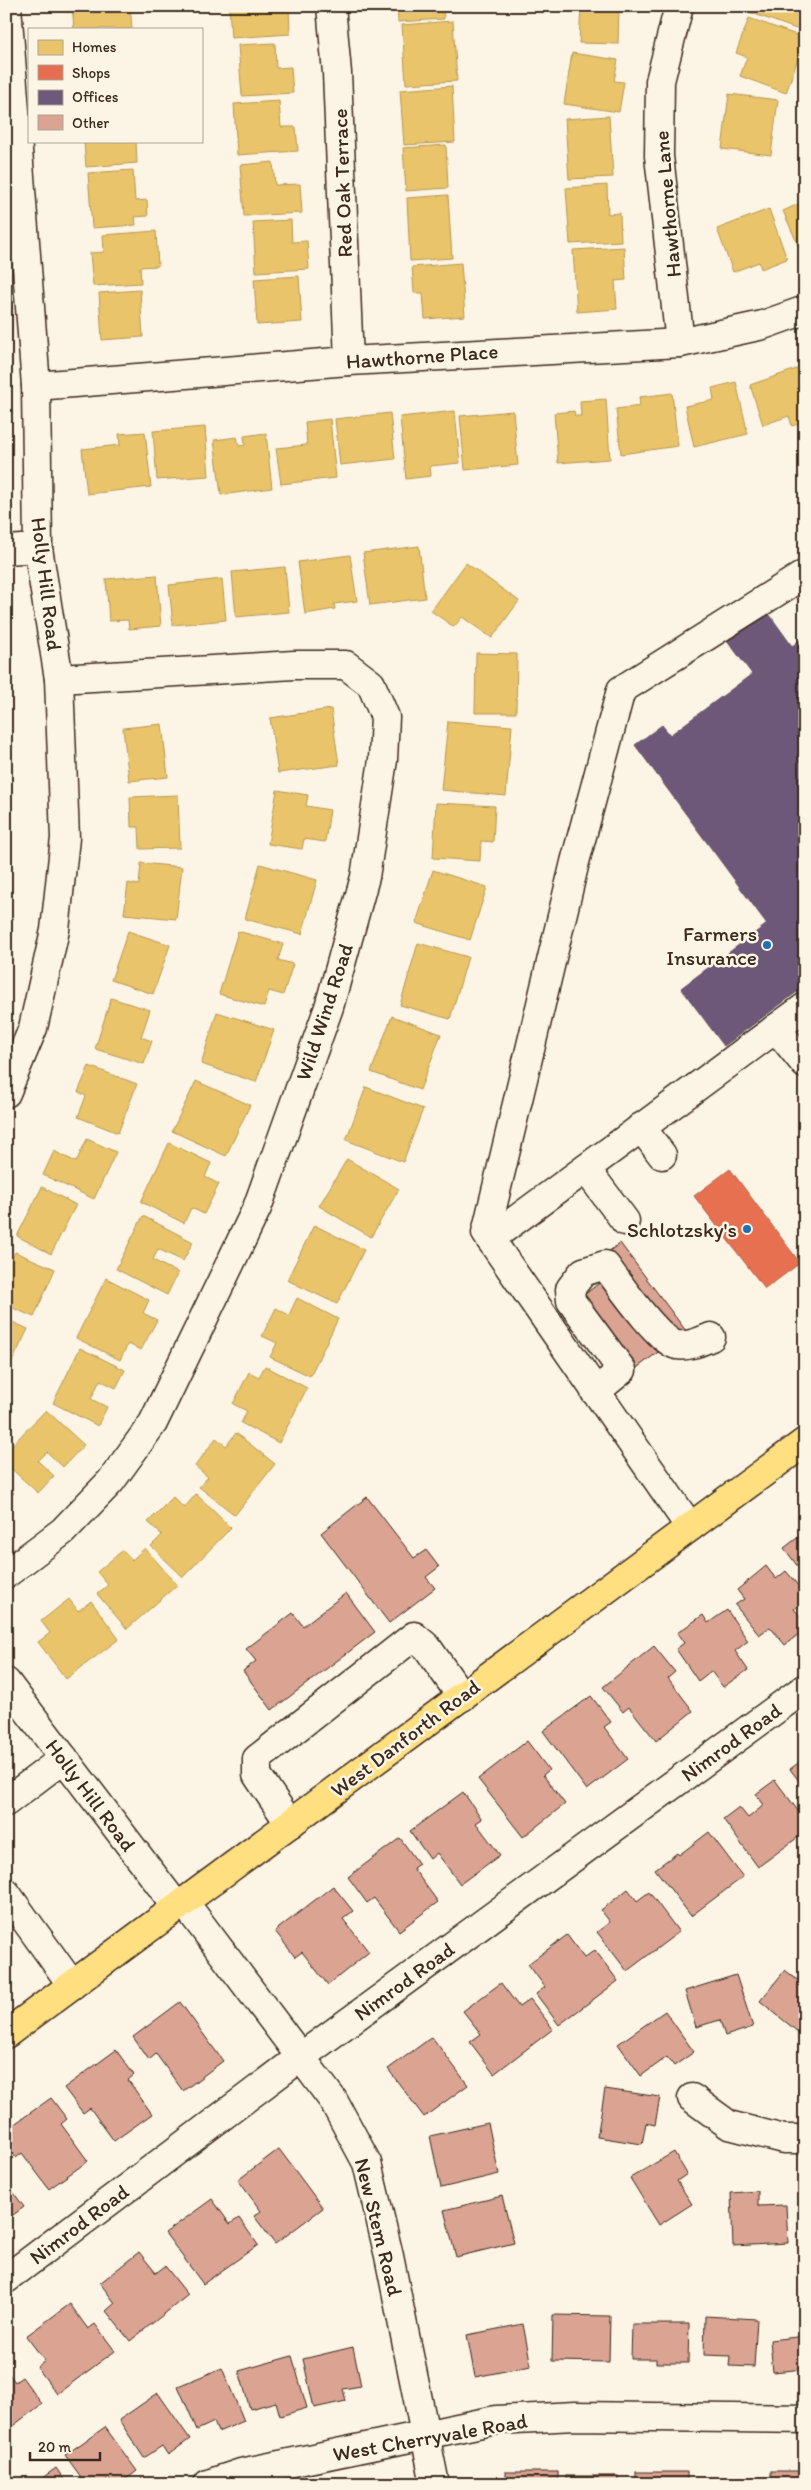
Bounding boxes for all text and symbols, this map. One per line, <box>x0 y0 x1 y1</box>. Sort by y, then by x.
legend <box>28 28 202 142</box>
text: Homes <box>72 38 117 56</box>
text: Shops <box>72 64 111 82</box>
text: Offices <box>72 88 119 106</box>
street label: Red Oak Terrace <box>327 108 357 258</box>
text: Other <box>72 114 109 132</box>
street label: Hawthorne Lane <box>648 130 686 278</box>
street label: Hawthorne Place <box>345 338 499 374</box>
street label: Holly Hill Road <box>26 516 68 653</box>
place label: Farmers Insurance <box>666 921 757 970</box>
marker: Farmers Insurance <box>761 939 773 951</box>
street label: Wild Wind Road <box>290 940 358 1084</box>
place label: Schlotzsky's <box>627 1217 737 1242</box>
marker: Schlotzsky's <box>741 1223 753 1235</box>
street label: West Danforth Road <box>326 1674 484 1802</box>
street label: Nimrod Road <box>676 1697 786 1787</box>
street label: Holly Hill Road <box>41 1734 142 1857</box>
street label: Nimrod Road <box>349 1936 459 2026</box>
street label: New Stem Road <box>350 2155 408 2299</box>
street label: Nimrod Road <box>24 2178 134 2269</box>
street label: West Cherryvale Road <box>331 2407 530 2466</box>
scale bar <box>30 2430 100 2462</box>
text: 20 m <box>38 2438 72 2456</box>

